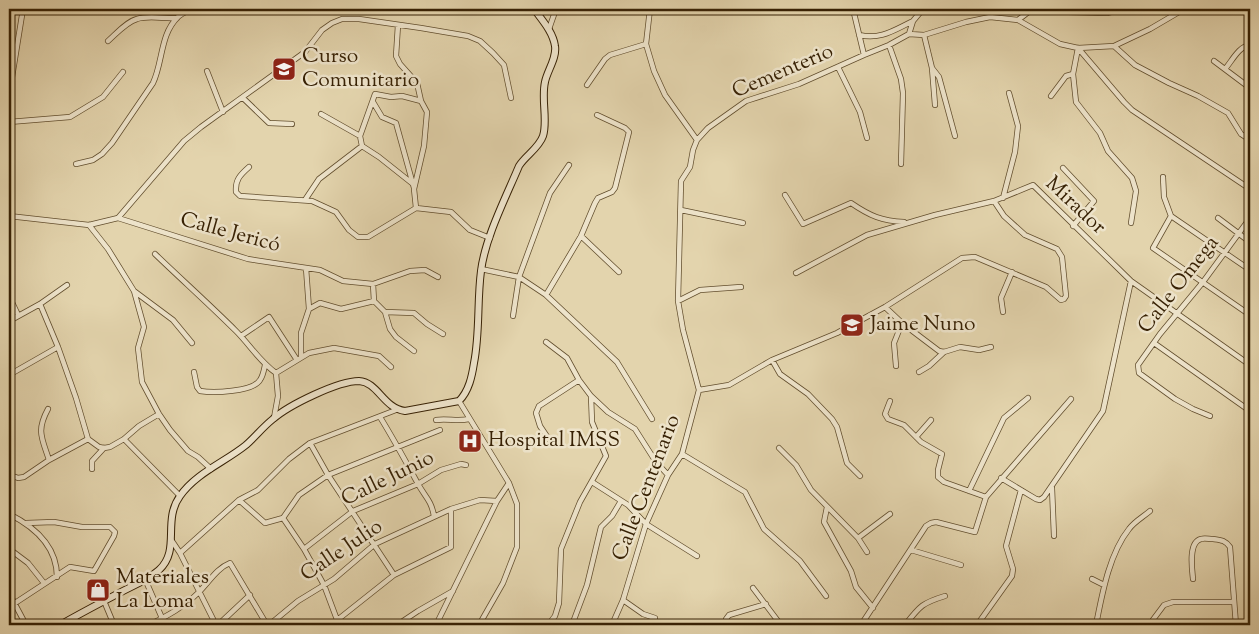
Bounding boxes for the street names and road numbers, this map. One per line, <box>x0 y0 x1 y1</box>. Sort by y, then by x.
street label: Cementerio <box>728 37 838 107</box>
street label: Mirador <box>1038 170 1112 242</box>
street label: Calle Jericó <box>177 205 283 261</box>
street label: Calle Omega <box>1131 229 1227 340</box>
street label: Calle Centenario <box>605 411 689 565</box>
street label: Calle Junio <box>336 444 440 514</box>
street label: Calle Julio <box>295 512 389 590</box>

